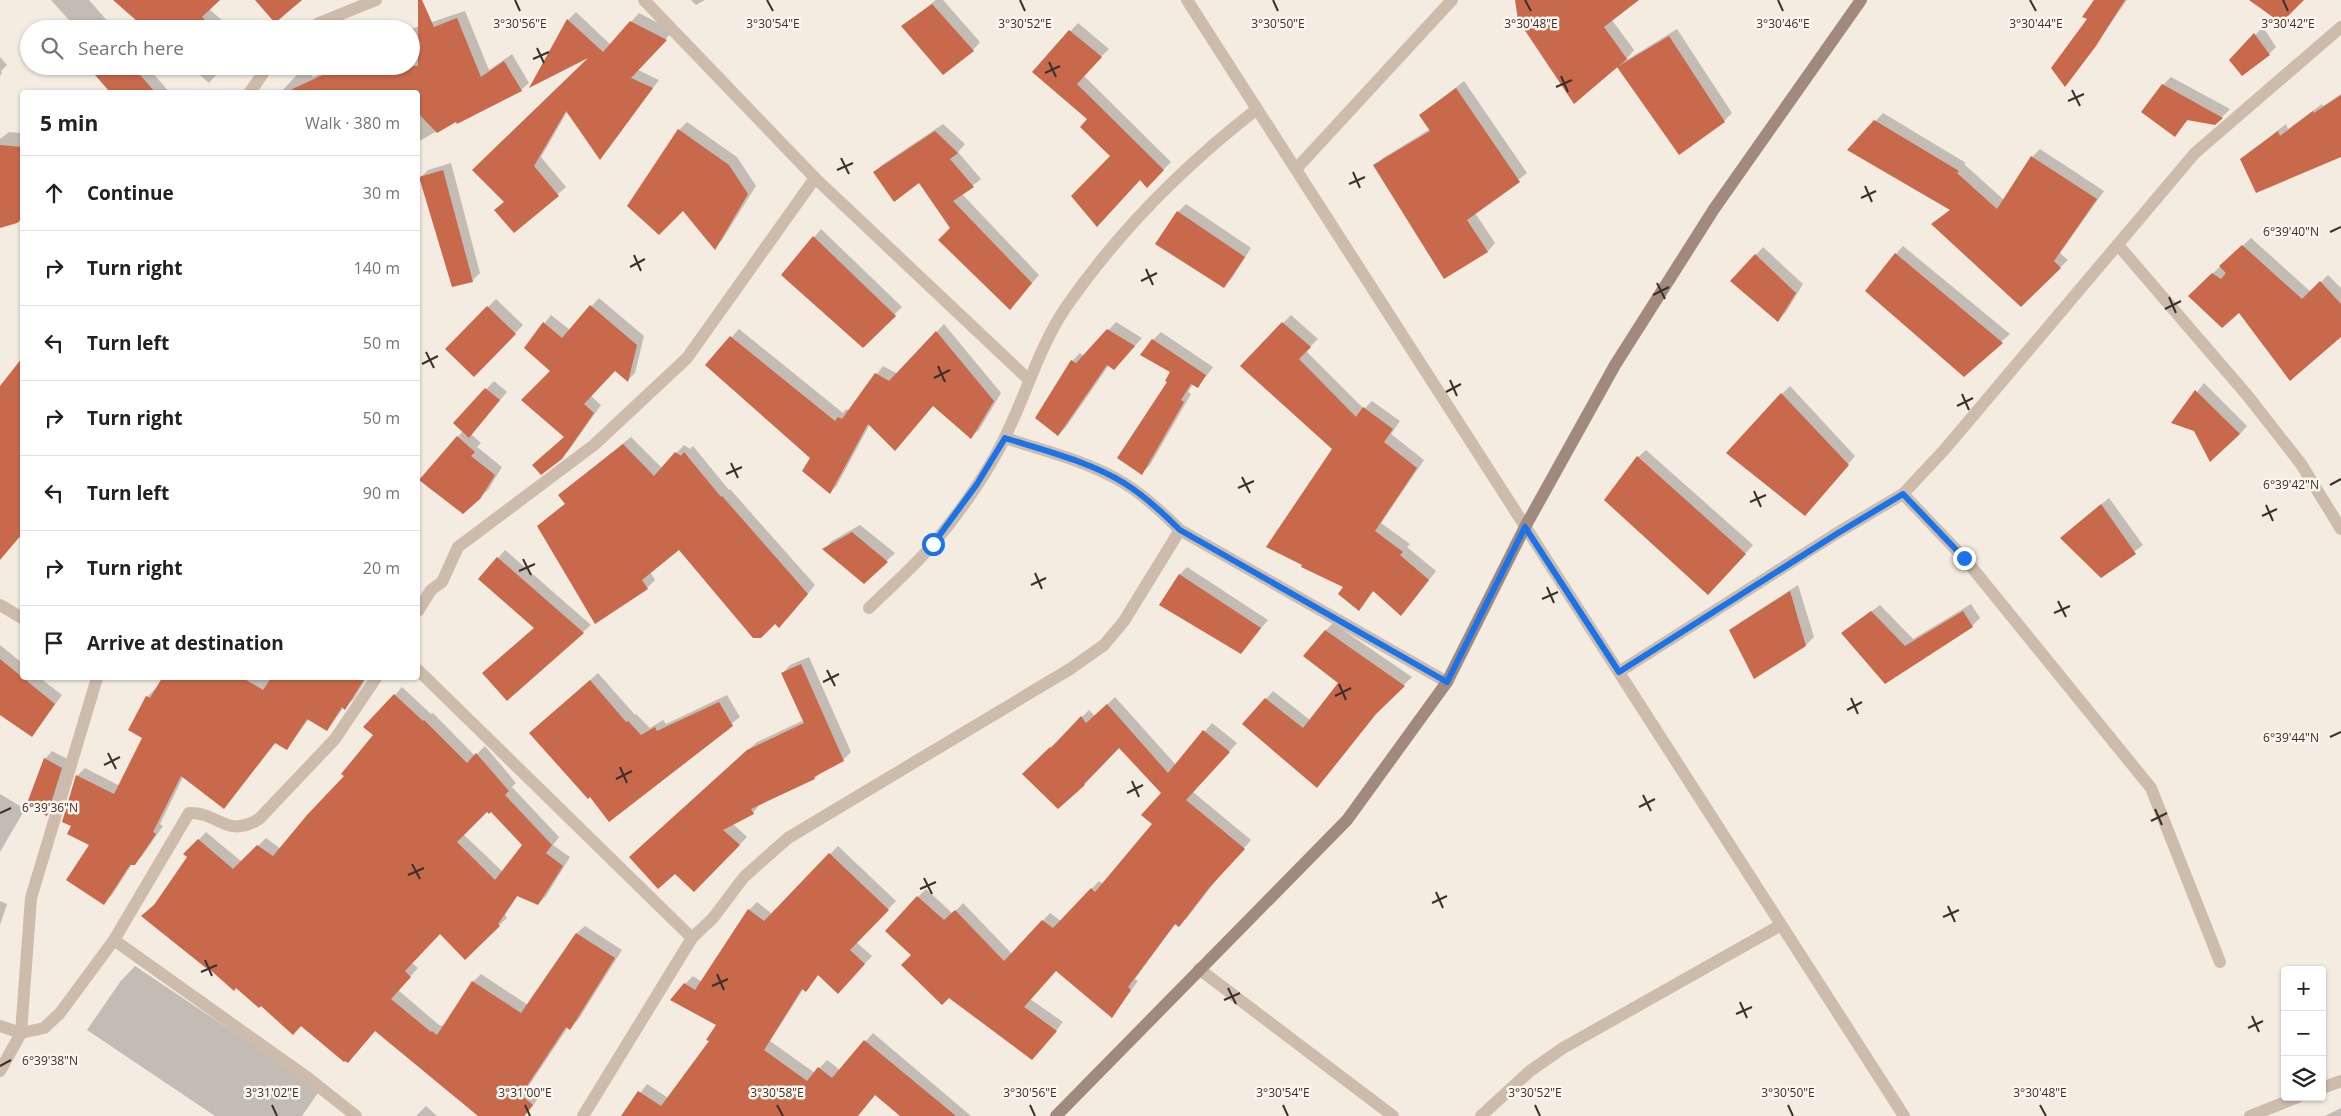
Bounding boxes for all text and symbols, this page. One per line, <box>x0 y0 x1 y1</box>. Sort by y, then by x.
text: 3°30'56"E <box>493 15 547 32</box>
text: 3°30'54"E <box>746 15 800 32</box>
text: 3°30'52"E <box>998 15 1052 32</box>
text: 3°30'50"E <box>1251 15 1305 32</box>
text: 3°30'48"E <box>1504 15 1558 32</box>
text: 3°30'46"E <box>1756 15 1810 32</box>
text: 3°30'44"E <box>2009 15 2063 32</box>
text: 3°30'42"E <box>2261 15 2315 32</box>
search box <box>20 20 420 75</box>
icon: search <box>38 34 66 62</box>
text: Search here <box>78 35 184 61</box>
text: 5 min <box>40 109 98 137</box>
text: Walk · 380 m <box>305 112 400 134</box>
icon: ahead <box>40 179 68 207</box>
text: Continue <box>87 180 174 206</box>
text: 30 m <box>363 182 400 204</box>
text: 6°39'40"N <box>2263 223 2319 240</box>
icon: right <box>40 254 68 282</box>
text: Turn right <box>87 255 182 281</box>
text: 140 m <box>354 257 400 279</box>
icon: left <box>40 329 68 357</box>
text: Turn left <box>87 330 169 356</box>
text: 50 m <box>363 332 400 354</box>
icon: right <box>40 404 68 432</box>
text: Turn right <box>87 405 182 431</box>
text: 50 m <box>363 407 400 429</box>
text: 6°39'42"N <box>2263 476 2319 493</box>
icon: left <box>40 479 68 507</box>
text: Turn left <box>87 480 169 506</box>
text: 90 m <box>363 482 400 504</box>
route start <box>922 533 945 556</box>
route end <box>1953 547 1976 570</box>
icon: right <box>40 554 68 582</box>
text: Turn right <box>87 555 182 581</box>
text: 20 m <box>363 557 400 579</box>
icon: arrive <box>40 629 68 657</box>
text: Arrive at destination <box>87 630 284 656</box>
text: 6°39'44"N <box>2263 729 2319 746</box>
text: 6°39'36"N <box>22 799 78 816</box>
map controls <box>2281 966 2326 1101</box>
button: + <box>2281 966 2326 1011</box>
button: − <box>2281 1011 2326 1056</box>
text: 6°39'38"N <box>22 1052 78 1069</box>
button: layers <box>2281 1056 2326 1101</box>
text: 3°31'02"E <box>245 1084 299 1101</box>
text: 3°31'00"E <box>498 1084 552 1101</box>
text: 3°30'58"E <box>750 1084 804 1101</box>
text: 3°30'56"E <box>1003 1084 1057 1101</box>
text: 3°30'54"E <box>1256 1084 1310 1101</box>
text: 3°30'52"E <box>1508 1084 1562 1101</box>
text: 3°30'50"E <box>1761 1084 1815 1101</box>
text: 3°30'48"E <box>2013 1084 2067 1101</box>

